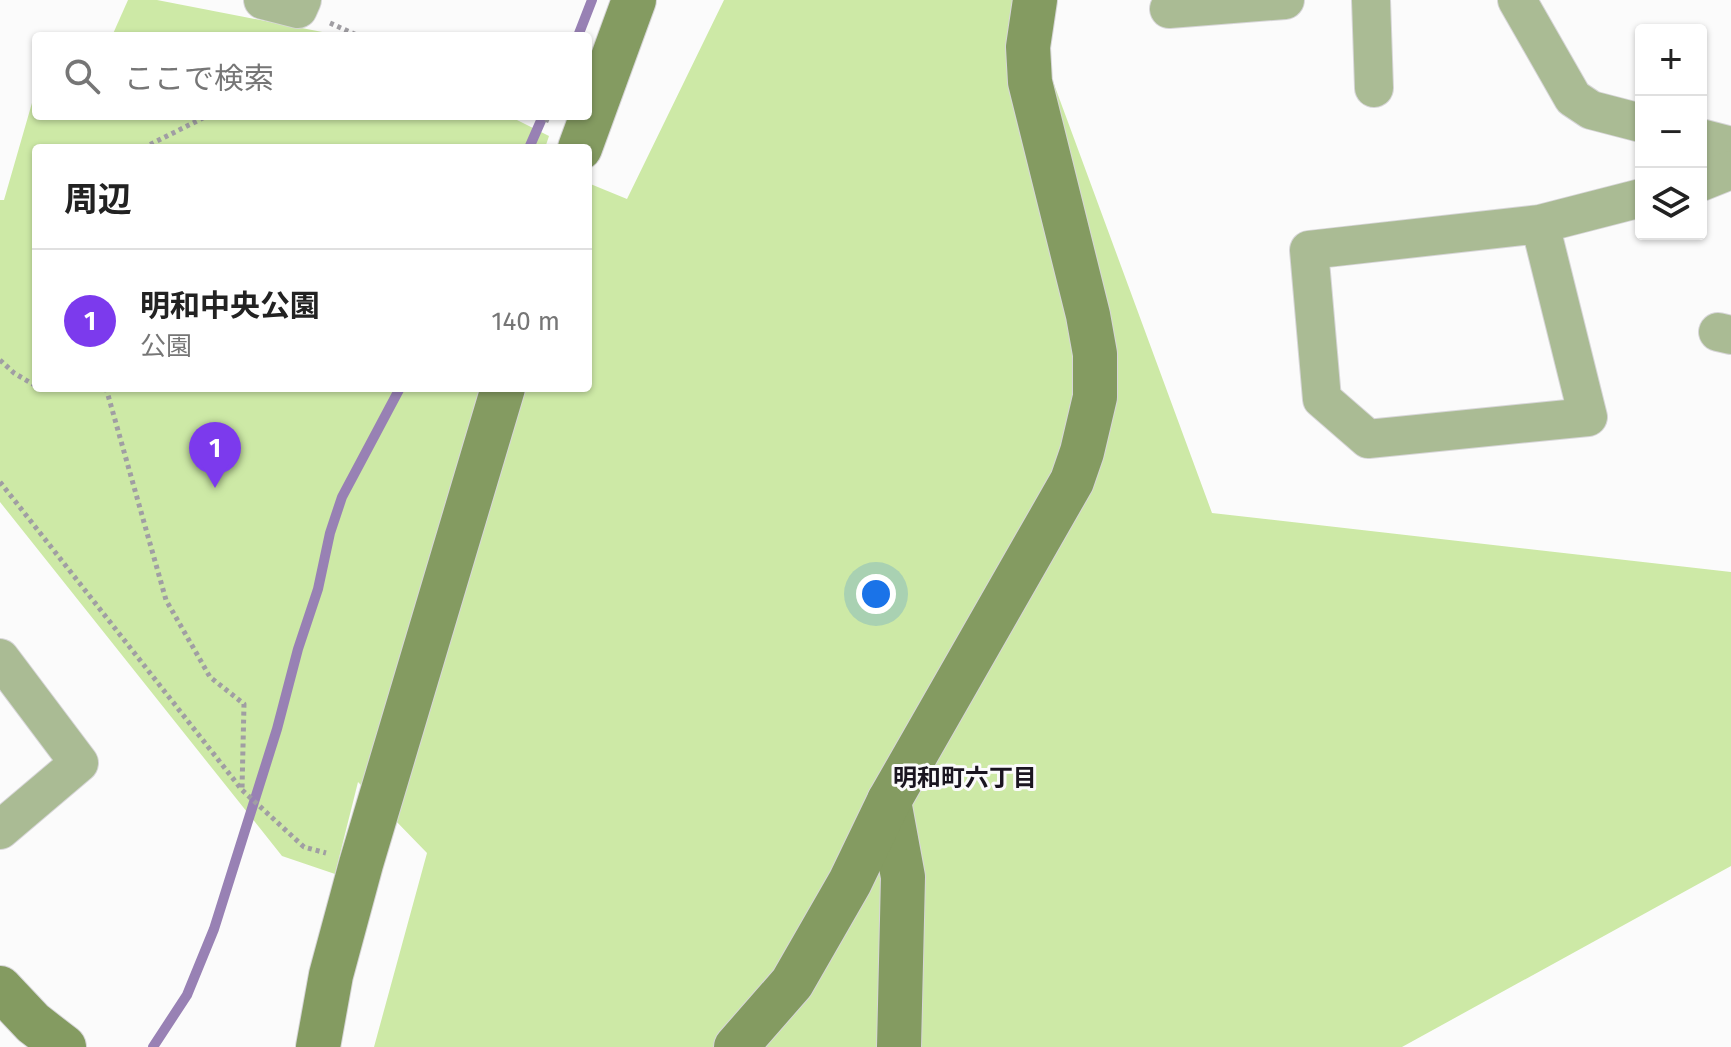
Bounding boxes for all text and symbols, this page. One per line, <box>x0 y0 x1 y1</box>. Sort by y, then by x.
map controls <box>1635 24 1707 240</box>
button: + <box>1635 24 1707 96</box>
search box <box>32 32 592 120</box>
icon: search <box>60 54 104 98</box>
text: ここで検索 <box>124 61 274 97</box>
button: − <box>1635 96 1707 168</box>
button: layers <box>1635 168 1707 240</box>
text: 周辺 <box>64 179 132 220</box>
text: 明和中央公園 <box>140 288 320 324</box>
text: 1 <box>84 306 96 337</box>
text: 140 m <box>491 306 560 337</box>
text: 公園 <box>140 331 192 362</box>
pin: 1 <box>189 422 241 488</box>
your location <box>856 574 896 614</box>
district label: 明和町六丁目 <box>893 764 1037 792</box>

